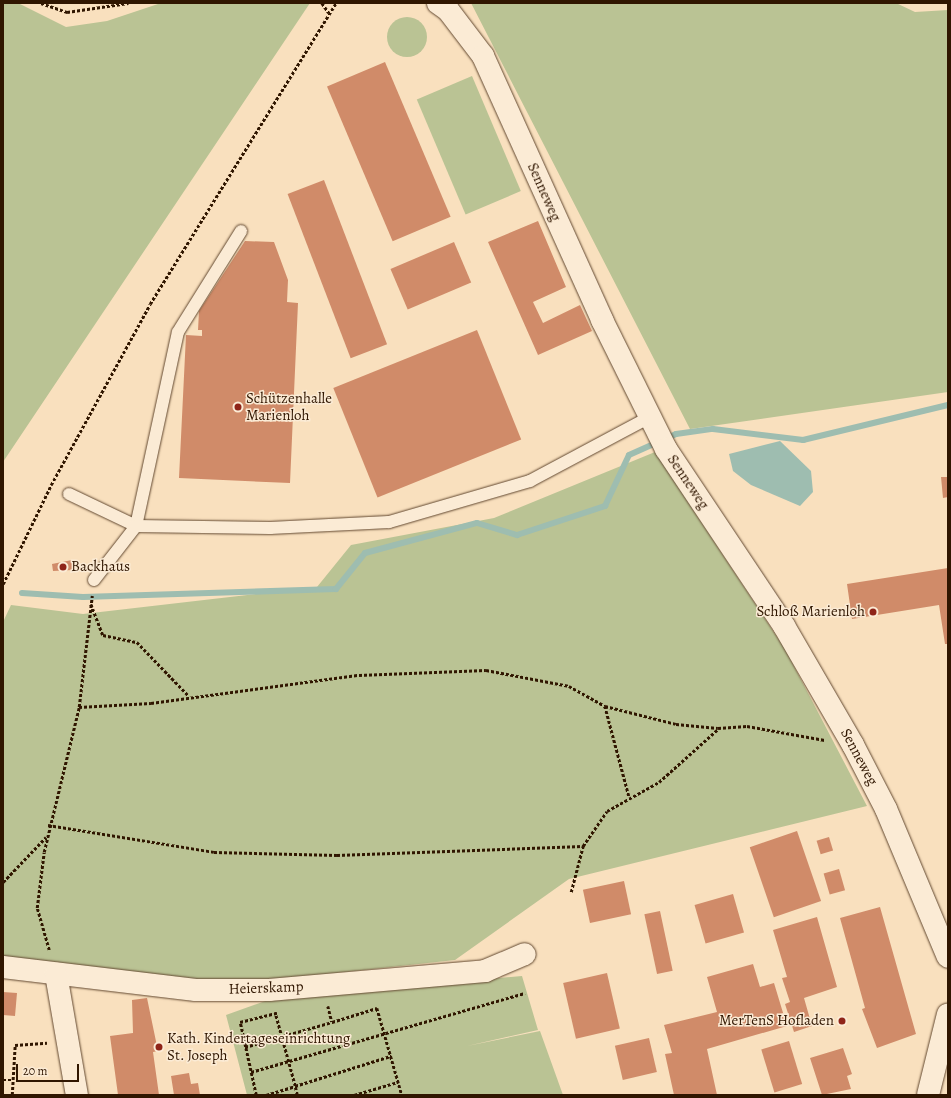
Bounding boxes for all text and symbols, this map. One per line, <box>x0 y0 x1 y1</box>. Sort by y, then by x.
street label: Senneweg <box>523 160 565 224</box>
place label: Schützenhalle Marienloh <box>246 389 332 424</box>
marker: Schützenhalle Marienloh <box>233 402 243 412</box>
street label: Senneweg <box>663 451 713 513</box>
place label: Backhaus <box>71 558 130 576</box>
marker: Backhaus <box>58 562 68 572</box>
place label: Schloß Marienloh <box>756 603 865 621</box>
marker: Schloß Marienloh <box>868 607 878 617</box>
street label: Senneweg <box>837 725 881 789</box>
street label: Heierskamp <box>228 978 304 998</box>
place label: MerTenS Hofladen <box>719 1012 834 1030</box>
marker: MerTenS Hofladen <box>837 1016 847 1026</box>
place label: Kath. Kindertageseinrichtung St. Joseph <box>167 1029 351 1064</box>
marker: Kath. Kindertageseinrichtung St. Joseph <box>154 1042 164 1052</box>
scale bar <box>18 1056 81 1082</box>
text: 20 m <box>23 1063 47 1079</box>

